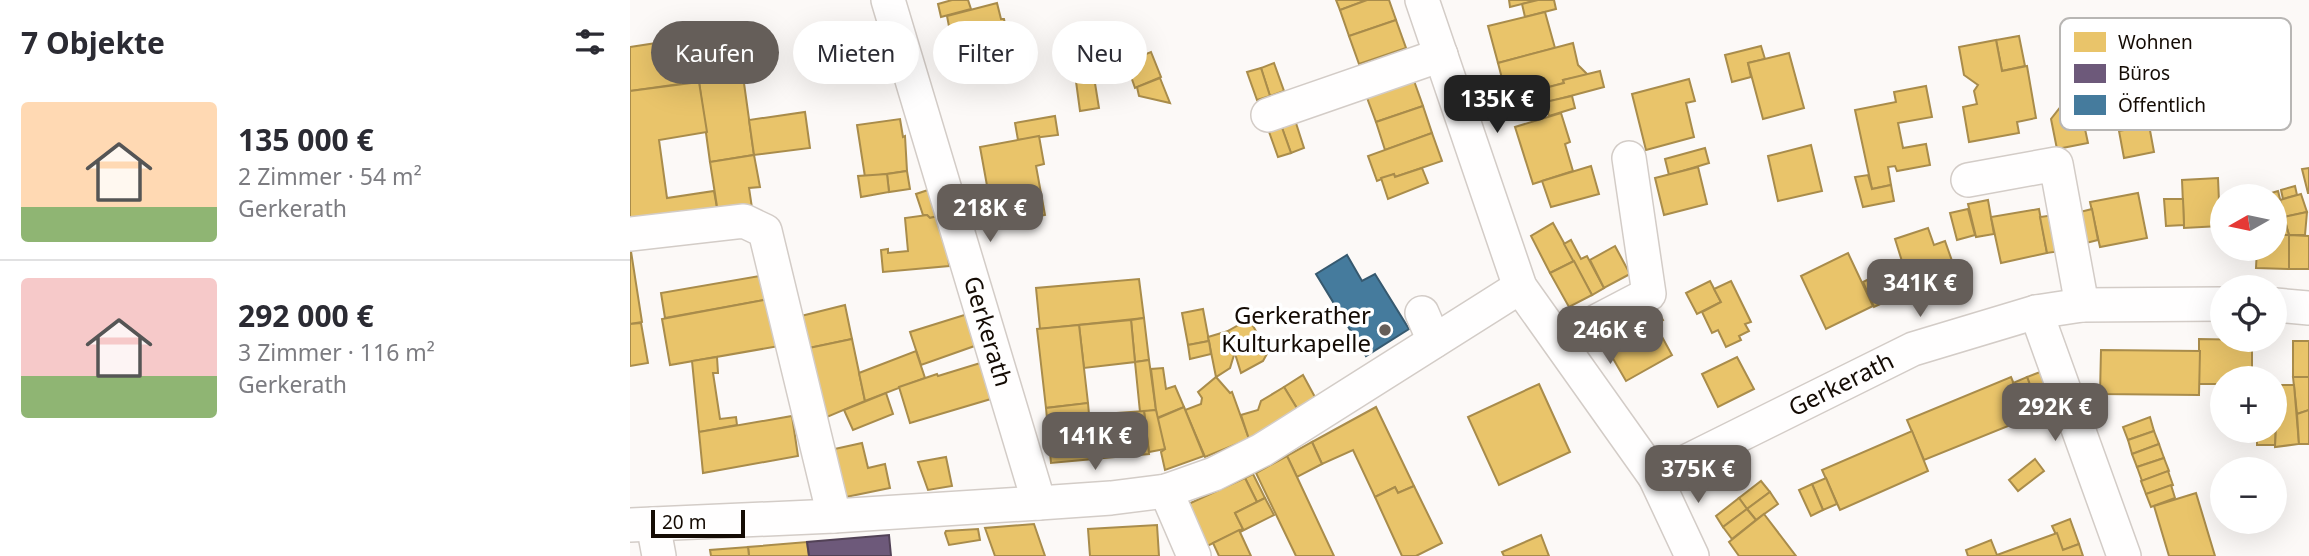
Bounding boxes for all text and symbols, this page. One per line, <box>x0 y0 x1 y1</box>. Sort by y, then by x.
legend <box>2060 18 2291 130</box>
chip: Kaufen <box>651 21 779 84</box>
chip: Mieten <box>793 21 919 84</box>
chip: Filter <box>933 21 1038 84</box>
chip: Neu <box>1052 21 1147 84</box>
text: 7 Objekte <box>21 22 165 63</box>
icon: filters <box>571 23 609 61</box>
text: Wohnen <box>2118 29 2193 55</box>
text: Büros <box>2118 60 2170 86</box>
pin: 135K € <box>1440 76 1554 135</box>
text: 135K € <box>1460 82 1534 114</box>
text: Öffentlich <box>2118 92 2206 118</box>
text: 135 000 € <box>238 119 374 160</box>
icon: home <box>77 130 161 214</box>
text: 2 Zimmer · 54 m² <box>238 160 422 192</box>
pin: 218K € <box>933 184 1047 244</box>
north arrow <box>2210 184 2287 261</box>
map controls <box>2210 184 2287 534</box>
text: 218K € <box>953 191 1027 223</box>
text: Gerkerath <box>238 192 347 224</box>
pin: 341K € <box>1863 260 1977 319</box>
text: 341K € <box>1883 266 1957 298</box>
street label: Gerkerath <box>957 272 1021 390</box>
button: locate <box>2210 275 2287 352</box>
text: 292 000 € <box>238 295 374 336</box>
place label: Gerkerather Kulturkapelle <box>1221 298 1371 359</box>
icon: home <box>77 306 161 390</box>
pin: 246K € <box>1553 306 1667 366</box>
text: 246K € <box>1573 313 1647 345</box>
marker: Gerkerather Kulturkapelle <box>1377 322 1393 338</box>
text: 3 Zimmer · 116 m² <box>238 336 435 368</box>
street label: Gerkerath <box>1782 343 1899 423</box>
button: + <box>2210 366 2287 443</box>
text: Gerkerath <box>238 368 347 400</box>
pin: 292K € <box>1998 384 2112 443</box>
text: 292K € <box>2018 390 2092 422</box>
pin: 141K € <box>1038 412 1152 472</box>
text: 141K € <box>1058 419 1132 451</box>
pin: 375K € <box>1641 446 1755 505</box>
text: 375K € <box>1661 452 1735 484</box>
button: − <box>2210 457 2287 534</box>
scale bar <box>651 507 746 539</box>
text: 20 m <box>662 509 706 535</box>

